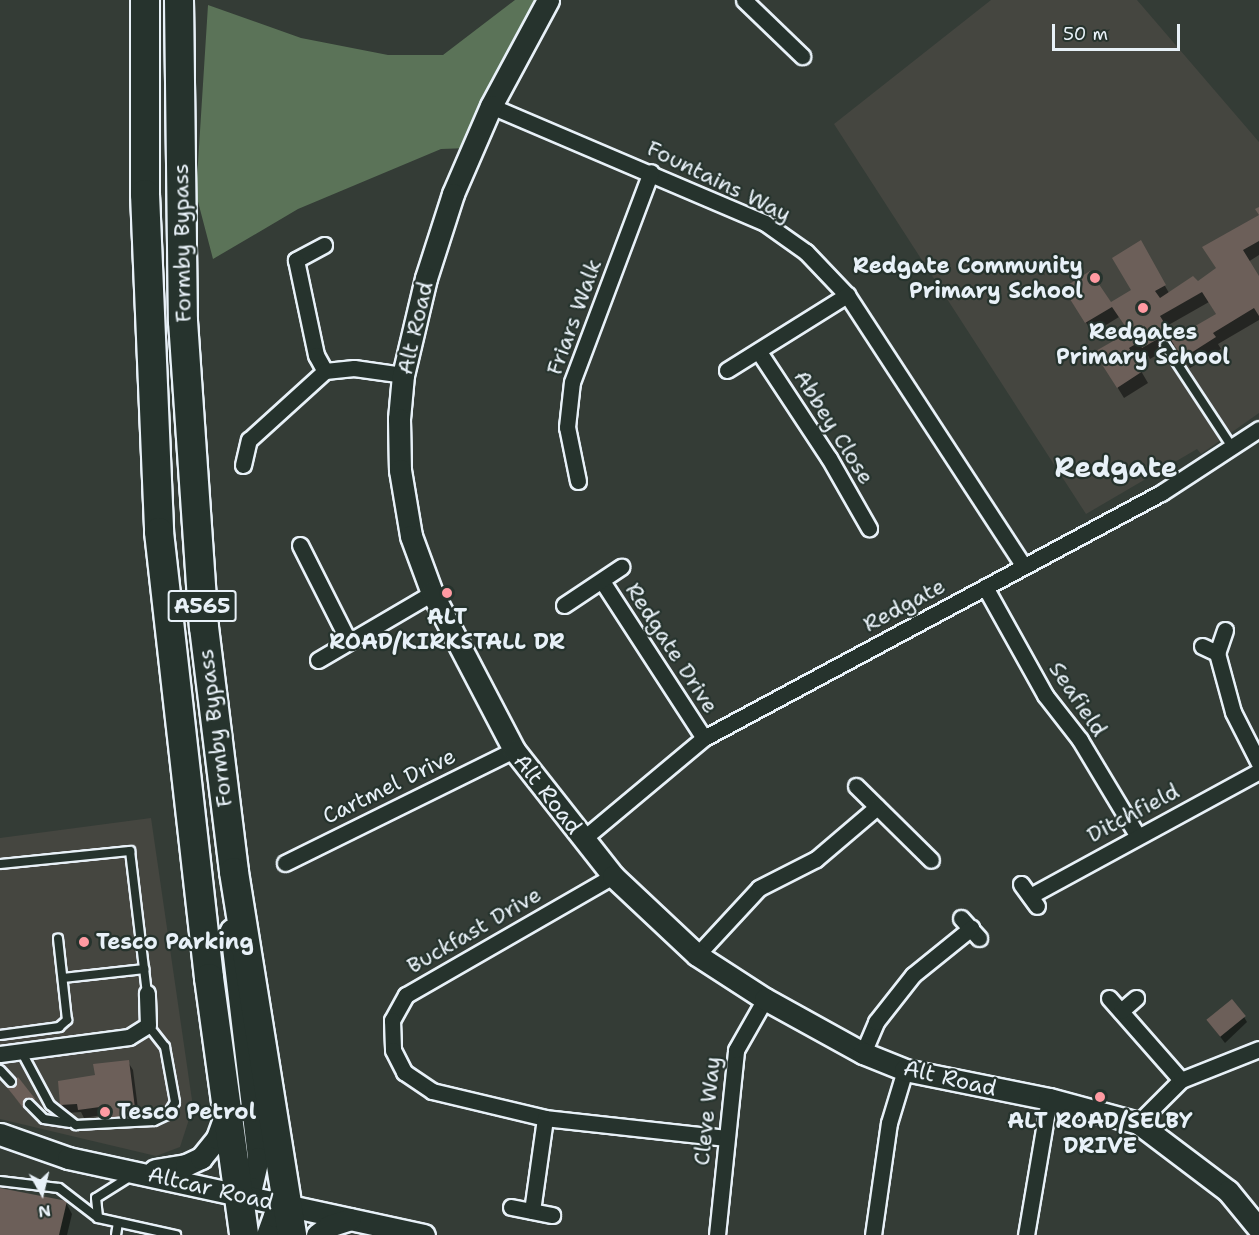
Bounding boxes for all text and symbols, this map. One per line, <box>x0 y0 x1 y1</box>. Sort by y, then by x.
scale bar <box>1055 12 1182 50</box>
text: 50 m <box>1063 22 1108 46</box>
street label: Fountains Way <box>643 135 795 227</box>
street label: Formby Bypass <box>167 163 197 323</box>
place label: Redgate Community Primary School <box>853 252 1083 304</box>
street label: Friars Walk <box>541 255 607 379</box>
marker: Redgate Community Primary School <box>1088 271 1102 285</box>
street label: Alt Road <box>391 279 439 377</box>
marker: Redgates Primary School <box>1136 301 1150 315</box>
place label: Redgates Primary School <box>1056 318 1230 370</box>
street label: Abbey Close <box>788 365 880 489</box>
district label: Redgate <box>1054 450 1178 484</box>
street label: Redgate <box>859 572 949 638</box>
street label: Redgate Drive <box>620 578 724 718</box>
marker: ALT ROAD/KIRKSTALL DR <box>440 586 454 600</box>
road number: A565 <box>168 588 236 624</box>
place label: ALT ROAD/KIRKSTALL DR <box>329 603 565 654</box>
street label: Formby Bypass <box>192 647 238 809</box>
street label: Seafield <box>1043 657 1113 741</box>
street label: Cartmel Drive <box>318 742 460 830</box>
street label: Alt Road <box>508 749 588 839</box>
street label: Ditchfield <box>1082 778 1184 848</box>
street label: Buckfast Drive <box>402 881 546 979</box>
place label: Tesco Parking <box>96 929 254 955</box>
marker: Tesco Parking <box>77 935 91 949</box>
street label: Alt Road <box>901 1054 999 1102</box>
street label: Cleve Way <box>688 1055 726 1167</box>
marker: ALT ROAD/SELBY DRIVE <box>1093 1090 1107 1104</box>
place label: Tesco Petrol <box>117 1099 256 1125</box>
marker: Tesco Petrol <box>98 1105 112 1119</box>
place label: ALT ROAD/SELBY DRIVE <box>1007 1107 1193 1158</box>
street label: Altcar Road <box>145 1161 277 1215</box>
north arrow <box>12 1163 72 1223</box>
text: N <box>37 1200 52 1223</box>

